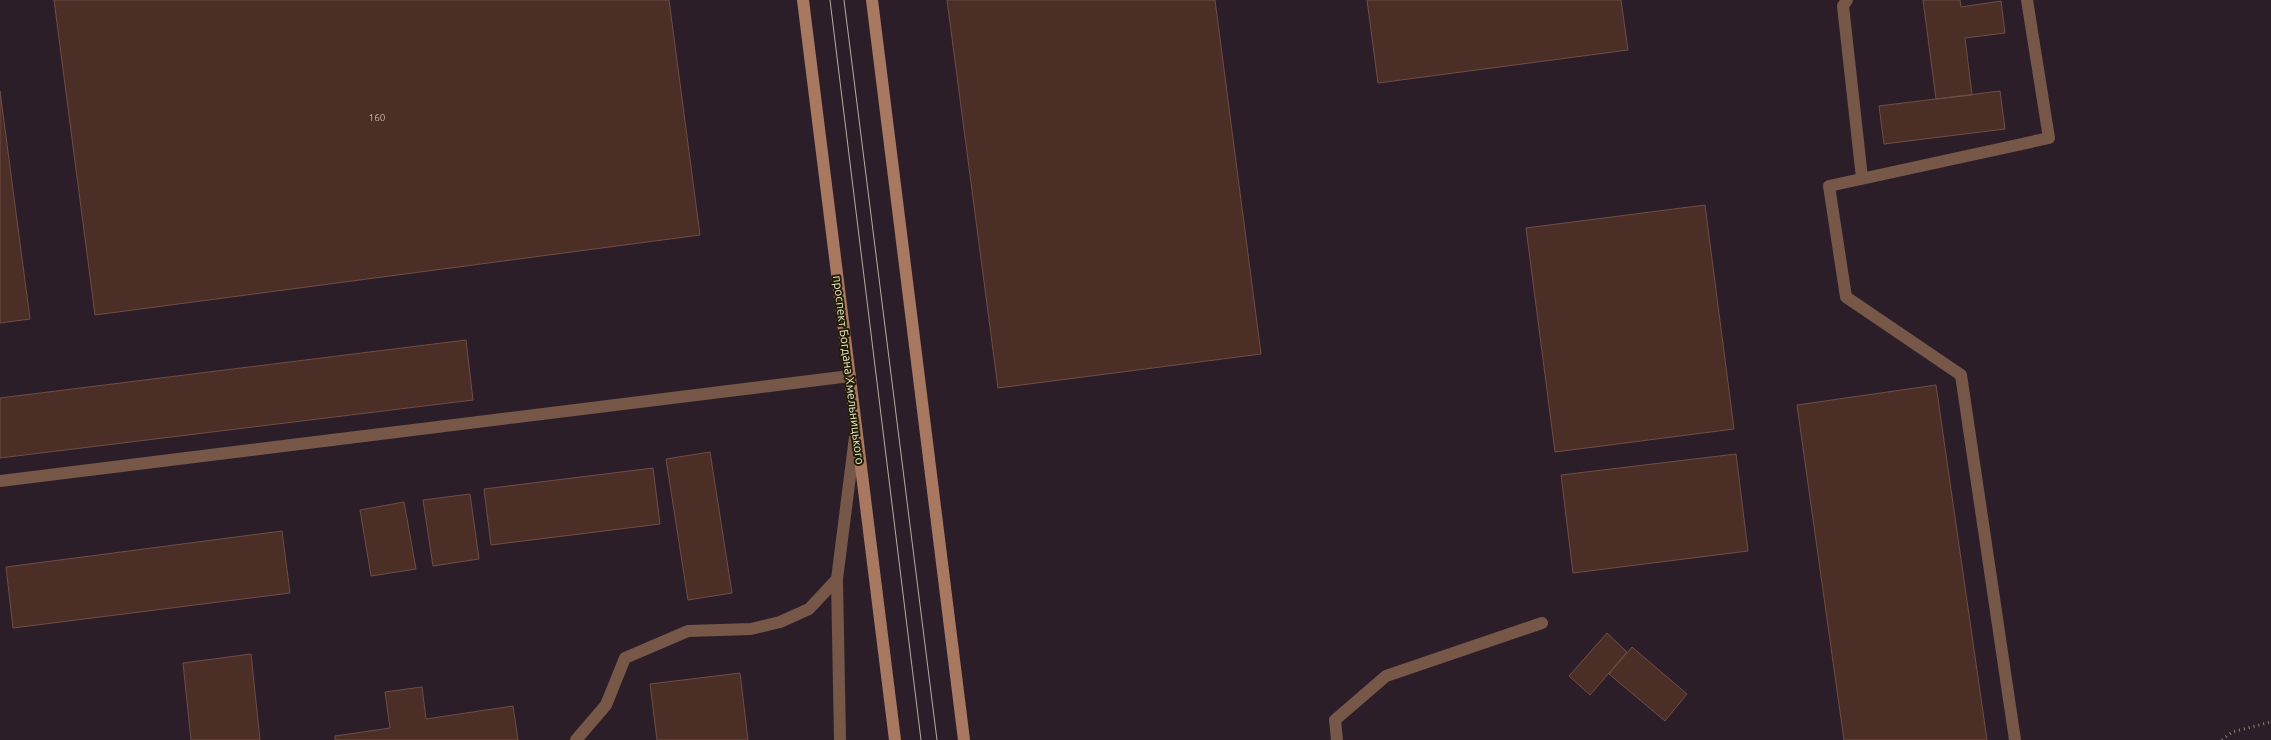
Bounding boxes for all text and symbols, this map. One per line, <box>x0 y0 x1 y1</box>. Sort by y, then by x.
house number: 160 <box>369 112 386 123</box>
street label: проспект Богдана Хмельницького <box>831 275 867 465</box>

